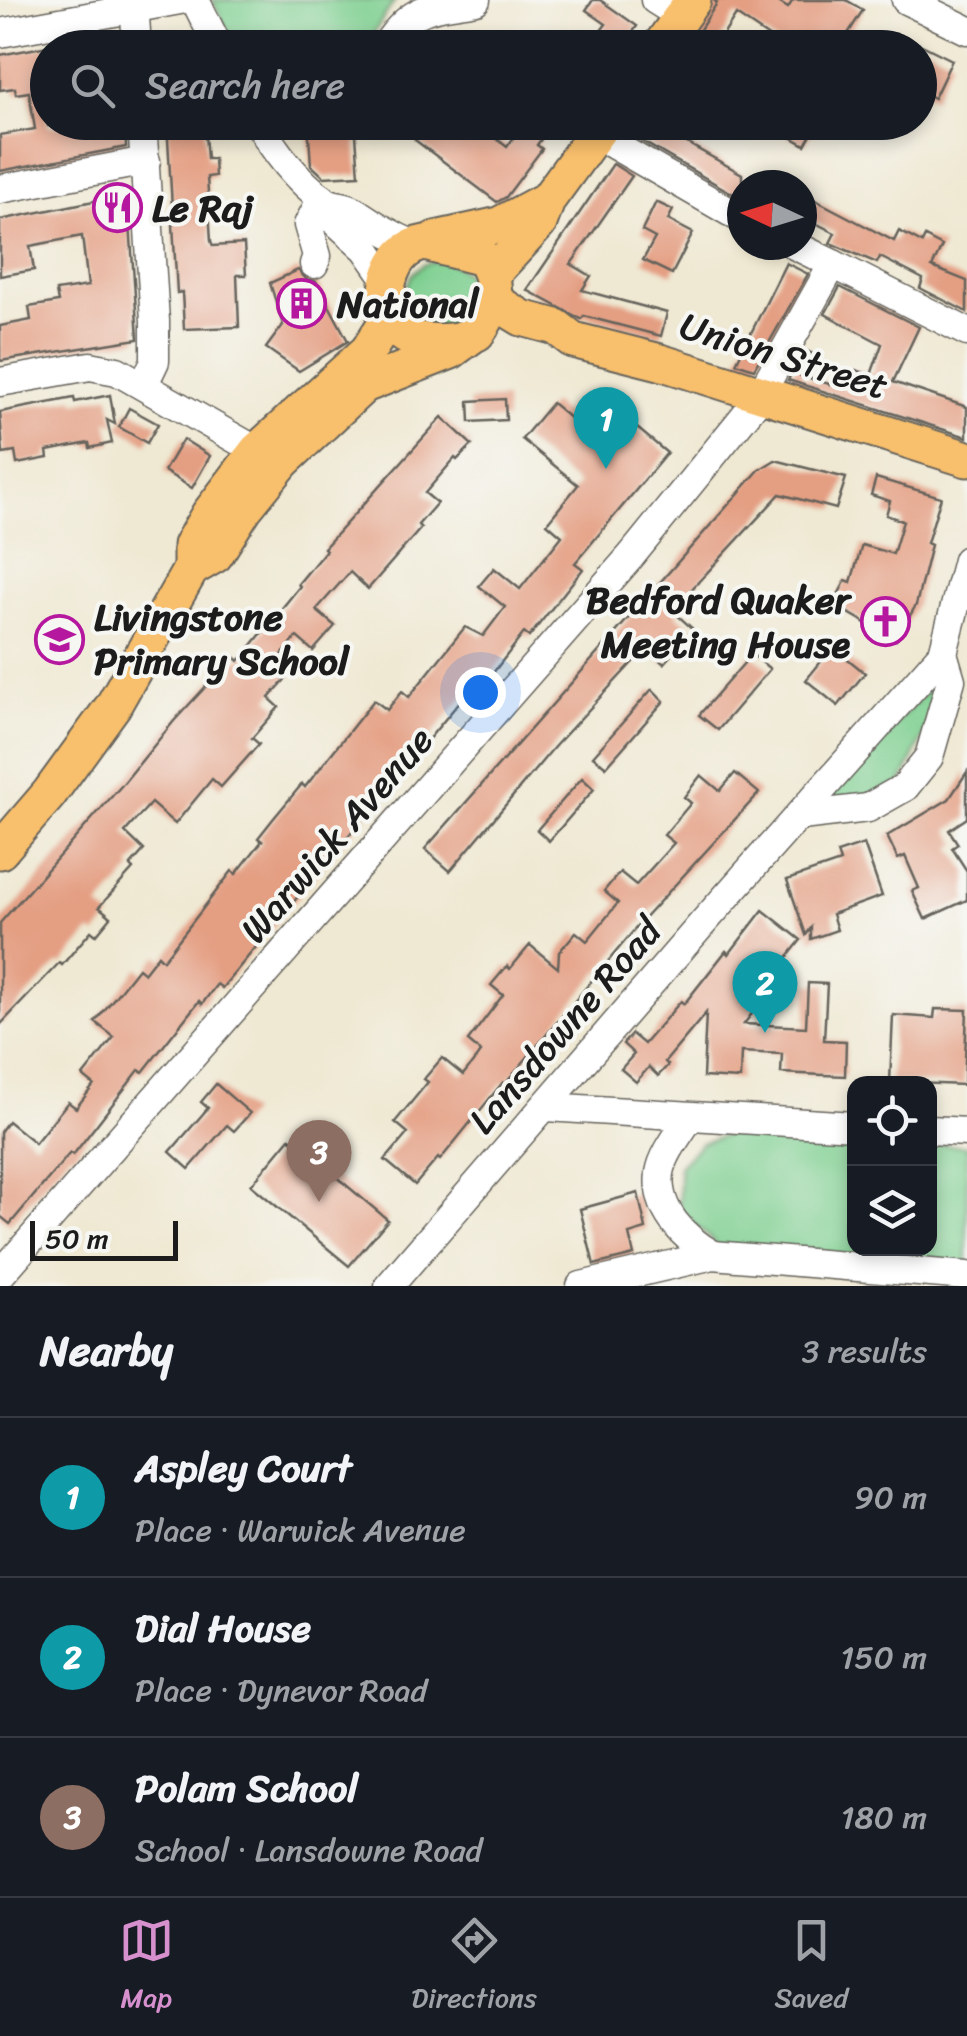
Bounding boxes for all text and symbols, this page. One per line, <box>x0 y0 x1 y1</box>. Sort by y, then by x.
search box <box>30 30 937 140</box>
text: Search here <box>145 52 345 119</box>
icon: search <box>65 58 120 113</box>
north arrow <box>727 170 817 260</box>
place label: Le Raj <box>152 175 255 242</box>
restaurant icon: Le Raj <box>91 182 143 234</box>
place label: National <box>336 271 480 338</box>
building icon: National <box>276 278 328 330</box>
street label: Union Street <box>671 293 897 419</box>
pin: 1 <box>574 386 638 469</box>
place label: Bedford Quaker Meeting House <box>586 567 852 678</box>
place label: Livingstone Primary School <box>94 584 351 695</box>
church icon: Bedford Quaker Meeting House <box>859 596 911 648</box>
school or university icon: Livingstone Primary School <box>33 613 85 665</box>
your location <box>455 667 506 718</box>
street label: Warwick Avenue <box>223 711 451 959</box>
street label: Lansdowne Road <box>451 900 681 1150</box>
pin: 2 <box>732 950 798 1033</box>
map controls <box>847 1076 937 1256</box>
button: locate <box>847 1076 937 1166</box>
pin: 3 <box>286 1120 352 1202</box>
button: layers <box>847 1166 937 1256</box>
text: 50 m <box>45 1214 109 1263</box>
scale bar <box>30 1216 178 1260</box>
text: Nearby <box>40 1314 173 1388</box>
text: 3 results <box>802 1323 927 1380</box>
text: Aspley Court <box>135 1435 352 1502</box>
text: 1 <box>66 1469 79 1526</box>
text: 90 m <box>854 1469 927 1526</box>
text: Place · Warwick Avenue <box>135 1502 466 1559</box>
text: Dial House <box>135 1595 311 1662</box>
text: 2 <box>63 1629 82 1686</box>
text: 150 m <box>841 1629 927 1686</box>
text: Place · Dynevor Road <box>135 1662 427 1719</box>
text: Polam School <box>135 1755 358 1822</box>
text: 3 <box>64 1789 81 1846</box>
text: 180 m <box>841 1789 927 1846</box>
text: School · Lansdowne Road <box>135 1822 482 1879</box>
tab: Map <box>119 1913 174 2022</box>
tab: Directions <box>411 1913 537 2022</box>
tab: Saved <box>774 1913 848 2022</box>

